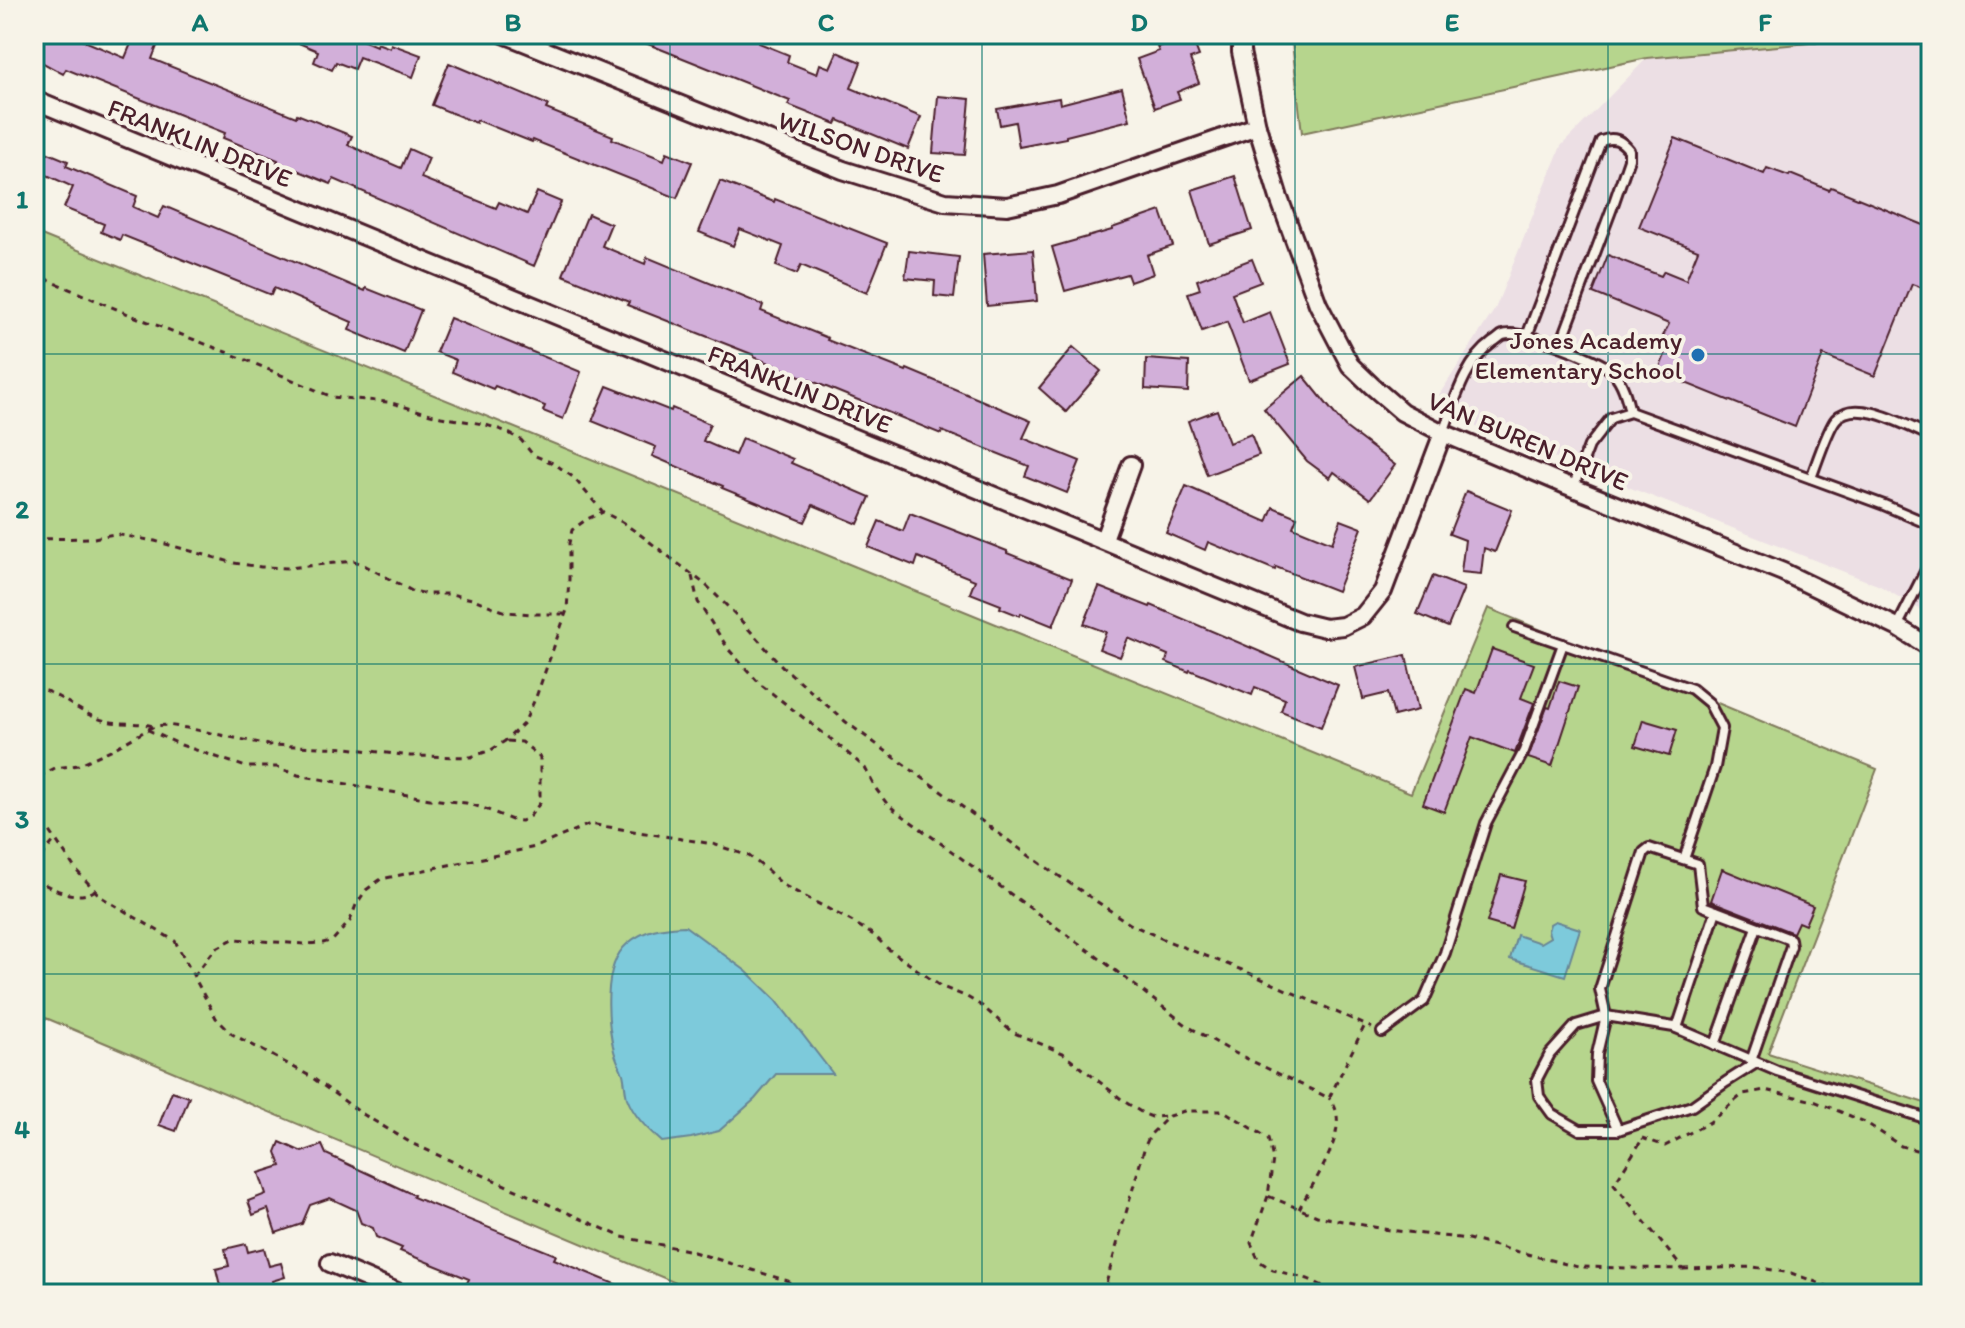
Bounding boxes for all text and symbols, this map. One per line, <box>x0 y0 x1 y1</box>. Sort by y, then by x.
text: A <box>191 6 209 38</box>
text: B <box>505 6 522 38</box>
text: C <box>818 6 835 38</box>
text: D <box>1130 6 1148 38</box>
text: E <box>1445 6 1459 38</box>
text: F <box>1758 6 1772 38</box>
street label: FRANKLIN DRIVE <box>103 91 297 195</box>
street label: WILSON DRIVE <box>774 104 948 190</box>
text: 1 <box>16 183 28 215</box>
place label: Jones Academy Elementary School <box>1475 324 1682 386</box>
street label: FRANKLIN DRIVE <box>703 337 897 441</box>
marker: Jones Academy Elementary School <box>1689 346 1707 364</box>
street label: VAN BUREN DRIVE <box>1423 384 1633 498</box>
text: 2 <box>15 493 29 525</box>
text: 3 <box>15 803 29 835</box>
text: 4 <box>14 1113 30 1145</box>

